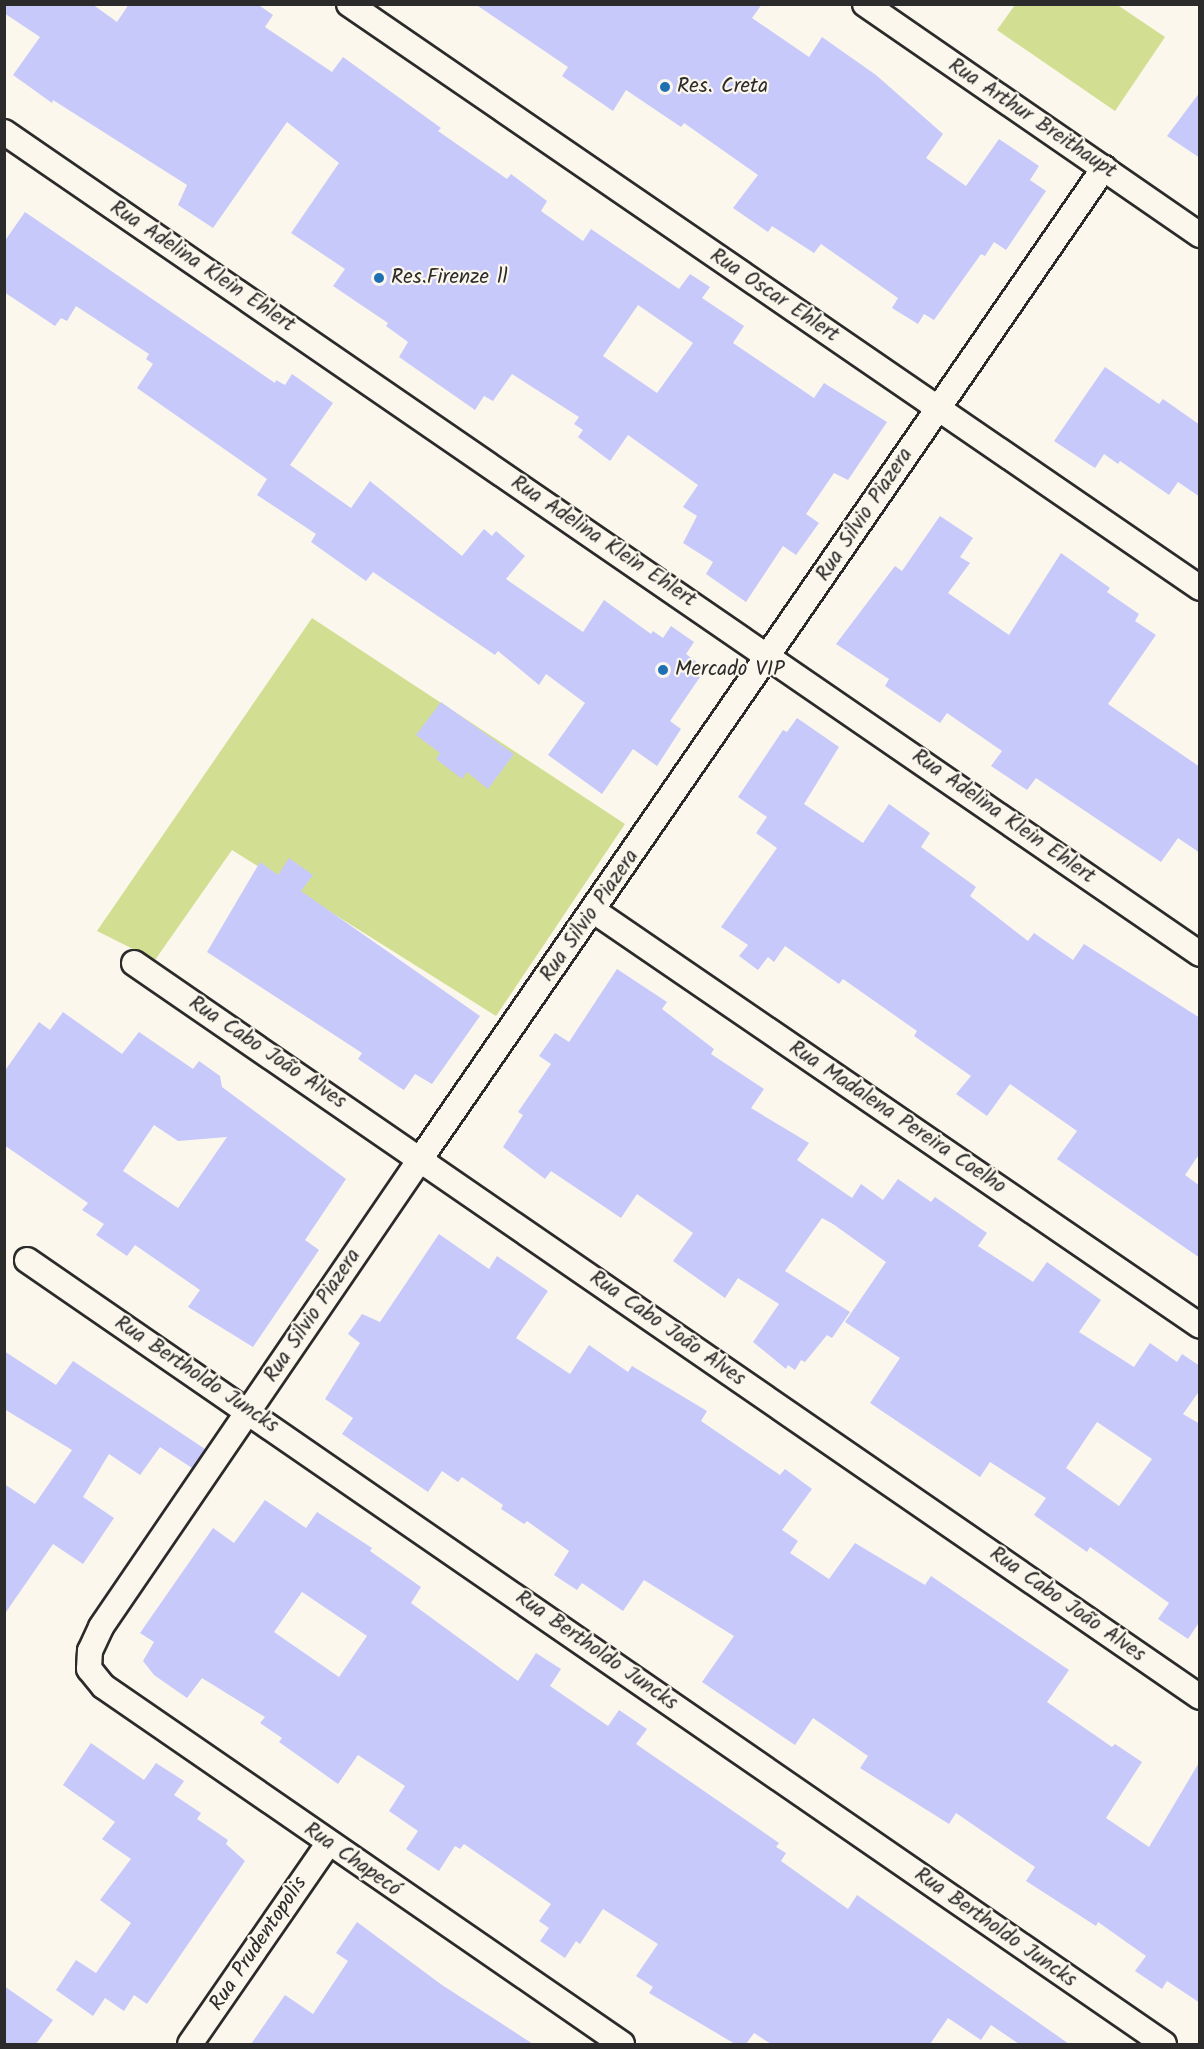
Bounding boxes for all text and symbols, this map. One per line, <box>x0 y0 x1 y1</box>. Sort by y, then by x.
street label: Rua Arthur Breithaupt <box>943 53 1121 185</box>
place label: Res. Creta <box>677 74 768 100</box>
marker: Res. Creta <box>658 80 672 94</box>
street label: Rua Adelina Klein Ehlert <box>105 196 299 338</box>
street label: Rua Oscar Ehlert <box>705 244 843 348</box>
place label: Res.Firenze ll <box>391 265 508 291</box>
marker: Res.Firenze ll <box>372 271 386 285</box>
street label: Rua Silvio Piazera <box>811 444 919 586</box>
street label: Rua Adelina Klein Ehlert <box>506 471 700 613</box>
place label: Mercado VIP <box>675 657 785 683</box>
marker: Mercado VIP <box>656 663 670 677</box>
street label: Rua Adelina Klein Ehlert <box>907 744 1099 890</box>
street label: Rua Silvio Piazera <box>535 845 645 987</box>
street label: Rua Cabo João Alves <box>184 991 350 1115</box>
street label: Rua Madalena Pereira Coelho <box>784 1036 1010 1200</box>
street label: Rua Silvio Piazera <box>259 1245 367 1387</box>
street label: Rua Cabo João Alves <box>584 1266 750 1392</box>
street label: Rua Bertholdo Juncks <box>109 1311 283 1439</box>
street label: Rua Cabo João Alves <box>984 1542 1150 1668</box>
street label: Rua Bertholdo Juncks <box>510 1586 682 1716</box>
street label: Rua Chapecó <box>299 1817 405 1903</box>
street label: Rua Bertholdo Juncks <box>909 1863 1081 1993</box>
street label: Rua Prudentopolis <box>205 1872 313 2016</box>

